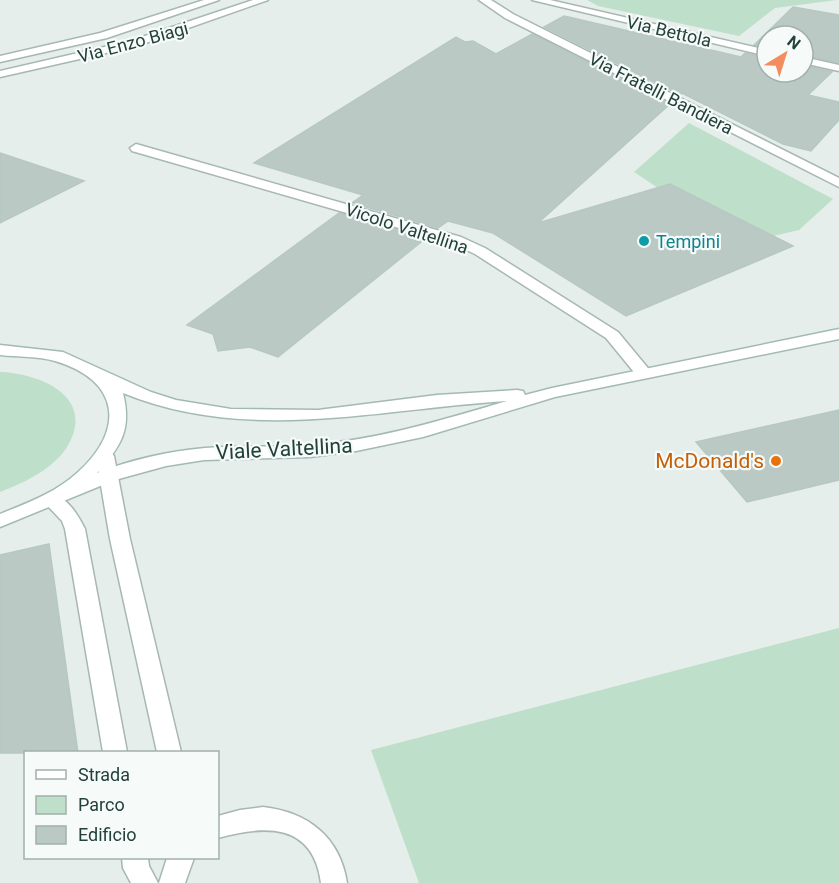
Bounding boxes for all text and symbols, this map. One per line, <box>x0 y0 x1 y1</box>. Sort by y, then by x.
street label: Via Bettola <box>624 11 714 51</box>
street label: Via Enzo Biagi <box>75 17 191 67</box>
north arrow <box>755 24 815 84</box>
text: N <box>784 32 804 54</box>
street label: Via Fratelli Bandiera <box>585 48 737 138</box>
street label: Vicolo Valtellina <box>343 198 471 258</box>
place label: Tempini <box>656 231 720 252</box>
marker: Tempini <box>637 234 651 248</box>
street label: Viale Valtellina <box>215 433 353 465</box>
place label: McDonald's <box>655 449 764 473</box>
marker: McDonald's <box>769 454 783 468</box>
legend <box>24 751 219 859</box>
text: Strada <box>78 764 130 785</box>
text: Parco <box>78 794 125 815</box>
text: Edificio <box>78 824 137 845</box>

